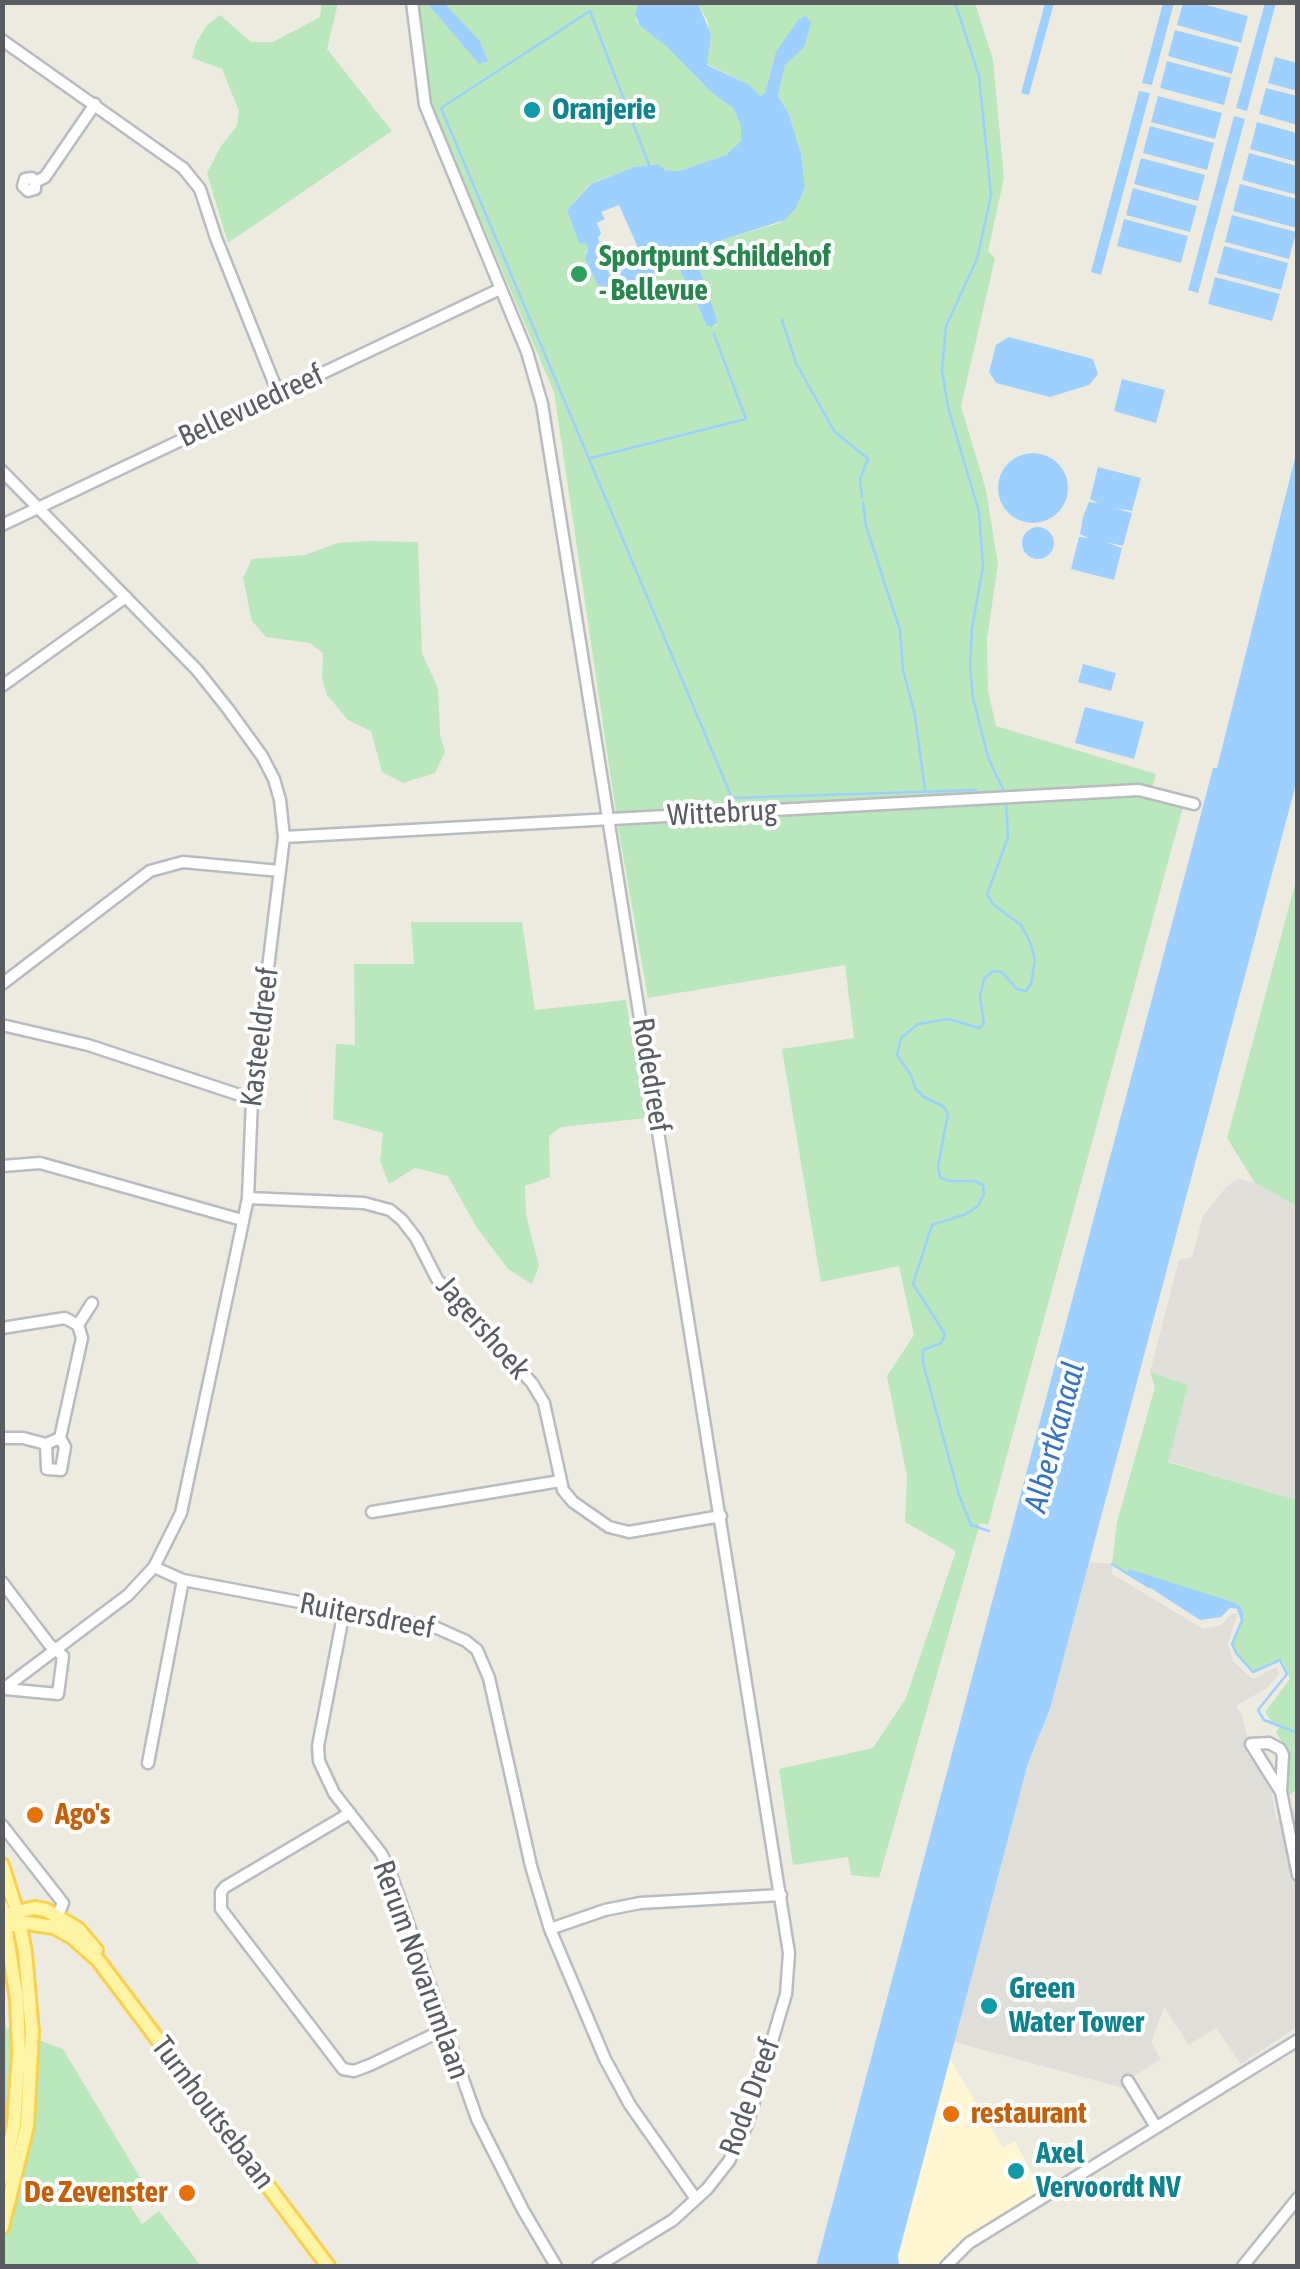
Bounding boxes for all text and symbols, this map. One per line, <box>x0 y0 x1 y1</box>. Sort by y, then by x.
place label: Oranjerie <box>552 92 656 128</box>
marker: Oranjerie <box>521 99 543 121</box>
place label: Sportpunt Schildehof - Bellevue <box>599 239 831 310</box>
marker: Sportpunt Schildehof - Bellevue <box>568 263 590 285</box>
street label: Bellevuedreef <box>173 357 329 455</box>
street label: Wittebrug <box>666 792 778 834</box>
street label: Kasteeldreef <box>234 965 286 1109</box>
street label: Rodedreef <box>624 1015 678 1135</box>
street label: Jagershoek <box>429 1269 537 1387</box>
water label: Albertkanaal <box>1016 1358 1094 1516</box>
street label: Ruitersdreef <box>297 1585 437 1647</box>
place label: Ago's <box>55 1797 110 1833</box>
marker: Ago's <box>24 1804 46 1826</box>
street label: Rerum Novarumlaan <box>365 1856 477 2084</box>
place label: Green Water Tower <box>1009 1971 1144 2042</box>
marker: Green Water Tower <box>978 1995 1000 2017</box>
street label: Turnhoutsebaan <box>144 2029 282 2197</box>
street label: Rode Dreef <box>712 2033 788 2161</box>
place label: restaurant <box>971 2096 1087 2132</box>
marker: restaurant <box>940 2103 962 2125</box>
place label: Axel Vervoordt NV <box>1036 2136 1181 2206</box>
marker: Axel Vervoordt NV <box>1005 2160 1027 2182</box>
place label: De Zevenster <box>24 2175 167 2211</box>
marker: De Zevenster <box>176 2182 198 2204</box>

